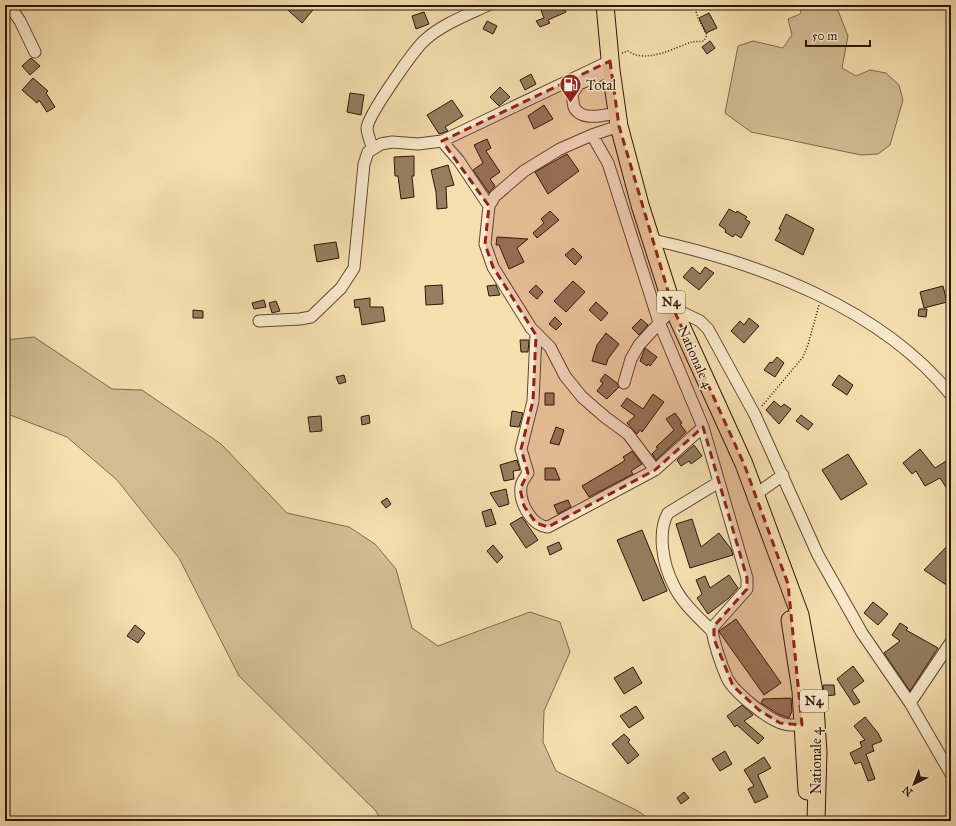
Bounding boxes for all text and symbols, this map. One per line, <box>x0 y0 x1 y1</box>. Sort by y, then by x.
scale bar <box>806 22 870 48</box>
text: 50 m <box>812 29 837 43</box>
fuel station icon: Total <box>557 72 583 105</box>
place label: Total <box>586 77 616 94</box>
road number: N4 <box>657 291 685 313</box>
street label: Nationale 4 <box>674 323 717 392</box>
road number: N4 <box>800 690 828 712</box>
street label: Nationale 4 <box>808 726 825 795</box>
north arrow <box>894 764 934 804</box>
text: N <box>899 783 915 799</box>

